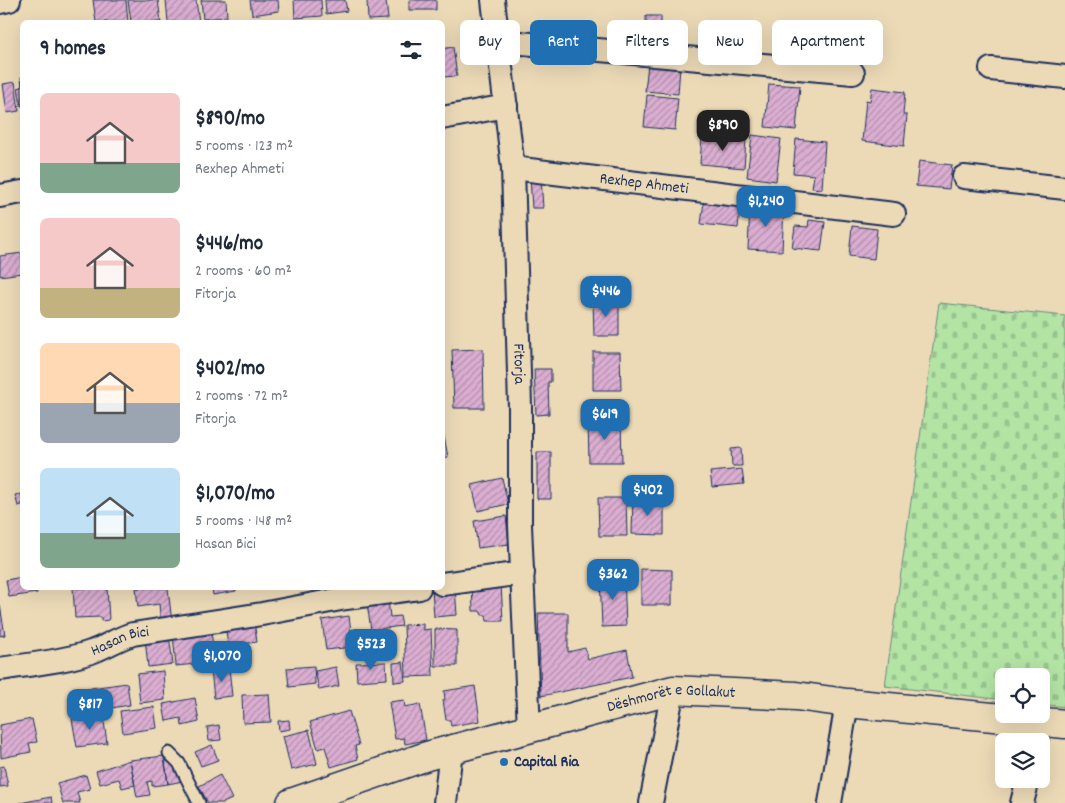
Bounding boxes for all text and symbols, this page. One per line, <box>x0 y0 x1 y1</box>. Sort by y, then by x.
chip: Buy <box>460 20 520 65</box>
chip: Rent <box>530 20 597 65</box>
chip: Filters <box>607 20 688 65</box>
chip: New <box>698 20 762 65</box>
chip: Apartment <box>772 20 883 65</box>
text: 9 homes <box>40 35 106 65</box>
icon: filters <box>397 36 425 64</box>
text: $890/mo <box>195 105 265 135</box>
pin: $890 <box>693 110 753 152</box>
icon: home <box>80 113 140 173</box>
text: $890 <box>708 114 738 137</box>
text: 5 rooms · 123 m² <box>195 135 293 158</box>
text: Rexhep Ahmeti <box>195 158 284 181</box>
street label: Rexhep Ahmeti <box>598 167 690 201</box>
pin: $1,240 <box>725 186 807 228</box>
text: $1,240 <box>747 190 785 213</box>
text: $446/mo <box>195 230 263 260</box>
icon: home <box>80 238 140 298</box>
text: 2 rooms · 60 m² <box>195 260 292 283</box>
pin: $446 <box>576 276 636 318</box>
text: $446 <box>591 280 621 303</box>
text: Fitorja <box>195 283 236 306</box>
street label: Fitorja <box>507 343 531 385</box>
text: $402/mo <box>195 355 265 385</box>
icon: home <box>80 363 140 423</box>
text: 2 rooms · 72 m² <box>195 385 288 408</box>
pin: $619 <box>575 398 635 441</box>
text: $619 <box>592 403 618 426</box>
text: Fitorja <box>195 408 236 431</box>
pin: $402 <box>618 474 678 517</box>
text: $402 <box>633 479 663 502</box>
text: $1,070/mo <box>195 480 275 510</box>
icon: home <box>80 488 140 548</box>
text: 5 rooms · 148 m² <box>195 510 292 533</box>
text: Hasan Bici <box>195 533 256 556</box>
pin: $362 <box>583 558 643 601</box>
text: $362 <box>598 563 628 586</box>
street label: Hasan Bici <box>88 620 151 662</box>
pin: $523 <box>341 628 401 671</box>
text: $523 <box>356 633 386 656</box>
pin: $1,070 <box>181 640 263 683</box>
text: $1,070 <box>203 645 241 668</box>
map controls <box>995 668 1050 788</box>
button: locate <box>995 668 1050 723</box>
street label: Dëshmorët e Gollakut <box>605 678 736 719</box>
pin: $817 <box>60 688 120 731</box>
text: $817 <box>78 693 102 716</box>
button: layers <box>995 733 1050 788</box>
place label: Capital Ria <box>514 751 580 774</box>
marker: Capital Ria <box>498 756 510 768</box>

